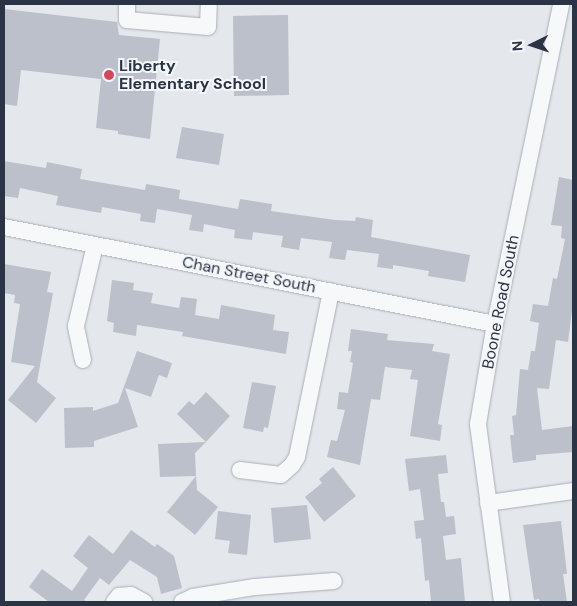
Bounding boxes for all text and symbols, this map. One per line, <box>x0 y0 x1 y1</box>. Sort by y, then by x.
north arrow <box>507 20 557 70</box>
text: N <box>508 40 526 52</box>
place label: Liberty Elementary School <box>119 56 266 94</box>
marker: Liberty Elementary School <box>103 69 115 81</box>
street label: Boone Road South <box>479 233 523 371</box>
street label: Chan Street South <box>181 253 317 297</box>

